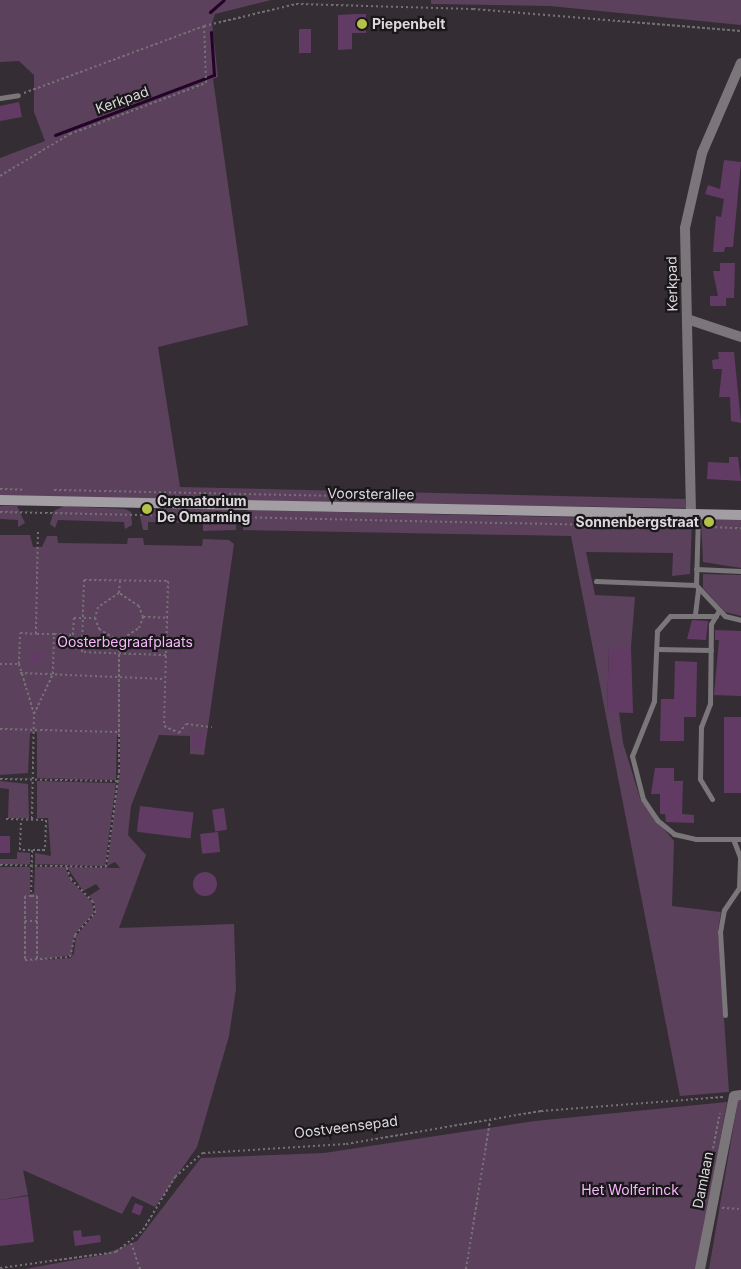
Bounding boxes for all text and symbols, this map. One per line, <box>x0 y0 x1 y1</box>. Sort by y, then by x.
place label: Piepenbelt <box>372 16 445 32</box>
marker: Piepenbelt <box>356 18 368 30</box>
street label: Kerkpad <box>93 83 151 117</box>
street label: Kerkpad <box>663 256 681 312</box>
street label: Voorsterallee <box>327 485 415 503</box>
place label: Crematorium De Omarming <box>157 493 250 526</box>
marker: Crematorium De Omarming <box>141 503 153 515</box>
place label: Sonnenbergstraat <box>576 514 699 530</box>
marker: Sonnenbergstraat <box>703 516 715 528</box>
park label: Oosterbegraafplaats <box>57 634 193 650</box>
street label: Oostveensepad <box>293 1112 399 1142</box>
street label: Damlaan <box>689 1150 717 1210</box>
park label: Het Wolferinck <box>581 1182 679 1198</box>

